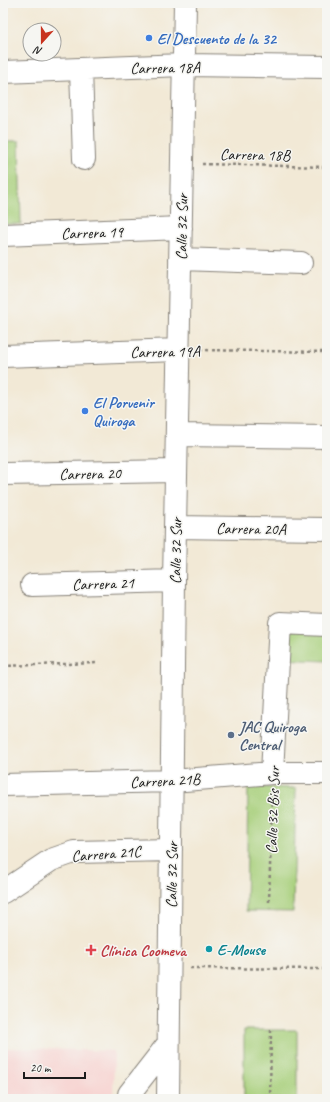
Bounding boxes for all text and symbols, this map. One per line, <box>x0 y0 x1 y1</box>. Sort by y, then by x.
north arrow <box>22 22 62 62</box>
place label: El Descuento de la 32 <box>157 29 278 49</box>
marker: El Descuento de la 32 <box>144 33 154 43</box>
text: N <box>31 43 44 59</box>
street label: Carrera 18A <box>130 57 201 79</box>
street label: Carrera 18B <box>220 144 292 166</box>
street label: Calle 32 Sur <box>171 191 193 260</box>
street label: Carrera 19 <box>61 222 125 244</box>
street label: Carrera 19A <box>130 341 201 363</box>
place label: El Porvenir Quiroga <box>93 393 156 431</box>
marker: El Porvenir Quiroga <box>80 406 90 416</box>
street label: Carrera 20 <box>59 463 123 485</box>
street label: Calle 32 Sur <box>165 515 187 584</box>
street label: Carrera 20A <box>216 518 287 540</box>
street label: Carrera 21 <box>72 573 135 595</box>
place label: JAC Quiroga Central <box>238 717 308 755</box>
marker: JAC Quiroga Central <box>226 730 236 740</box>
street label: Calle 32 Bis Sur <box>261 765 285 854</box>
street label: Carrera 21B <box>129 769 202 793</box>
street label: Calle 32 Sur <box>161 839 183 908</box>
street label: Carrera 21C <box>71 842 143 866</box>
place label: E-Mouse <box>217 940 267 960</box>
place label: Clínica Coomeva <box>100 941 187 961</box>
marker: Clínica Coomeva <box>85 944 97 956</box>
marker: E-Mouse <box>204 944 214 954</box>
scale bar <box>24 1054 85 1080</box>
text: 20 m <box>30 1060 52 1076</box>

